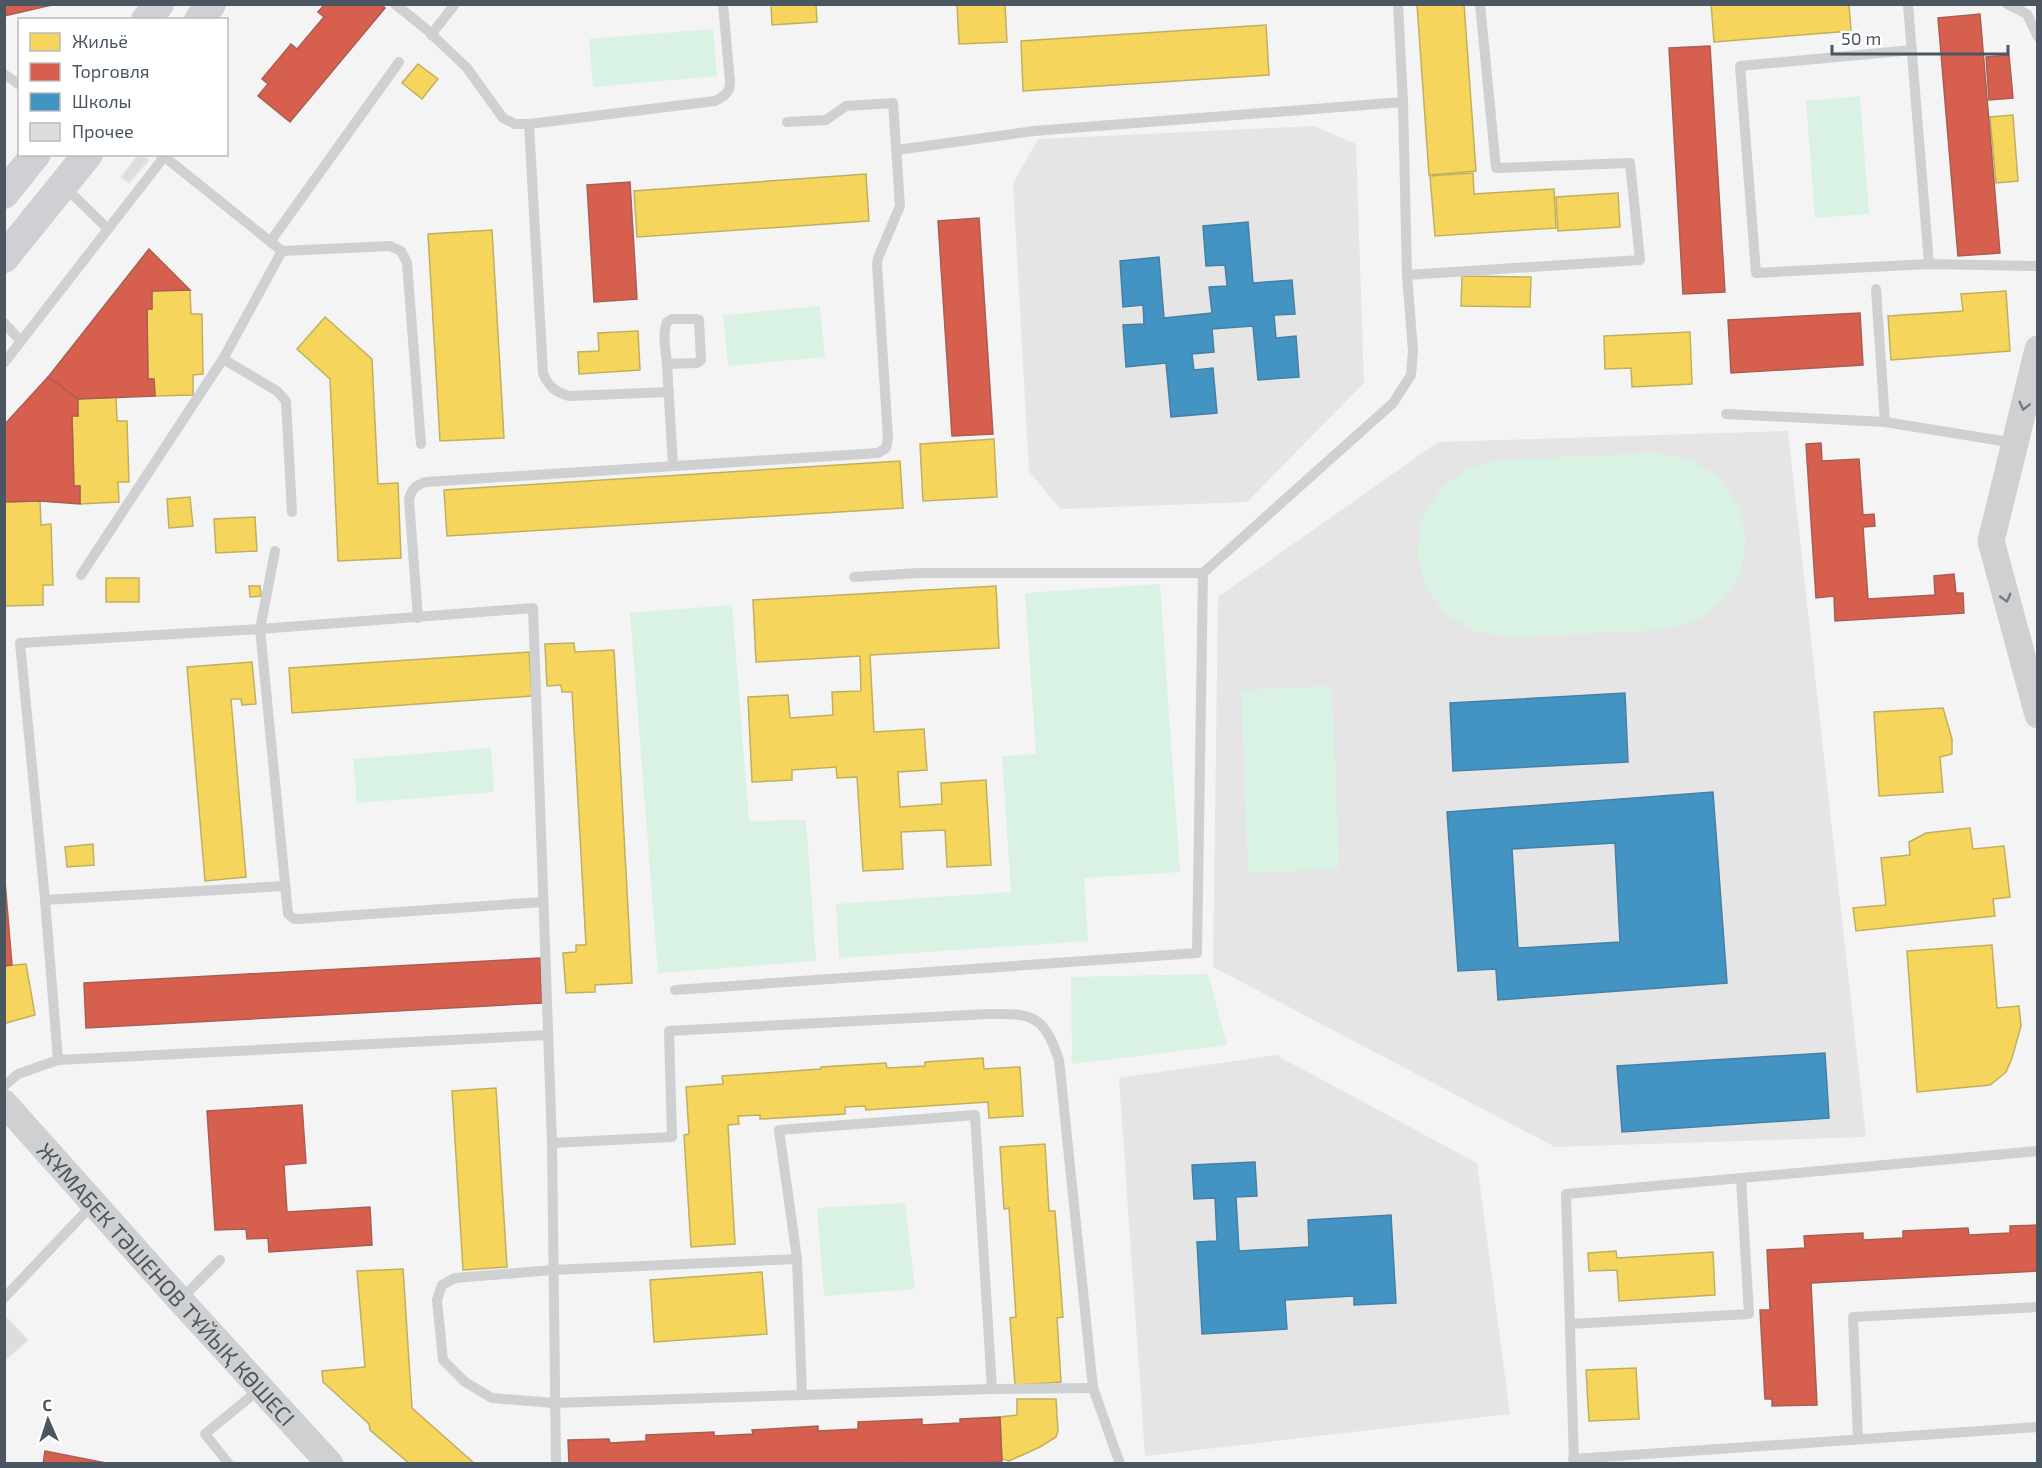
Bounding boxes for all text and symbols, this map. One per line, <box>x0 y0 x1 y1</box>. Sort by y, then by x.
legend <box>18 18 228 156</box>
scale bar <box>1832 18 2008 56</box>
text: 50 m <box>1841 27 1881 49</box>
text: Жильё <box>72 30 128 52</box>
text: Торговля <box>72 60 150 82</box>
text: Школы <box>72 90 132 112</box>
text: Прочее <box>72 120 134 142</box>
one-way arrow <box>2018 401 2031 411</box>
one-way arrow <box>1999 592 2012 602</box>
street label: ЖҰМАБЕК ТӘШЕНОВ ТҰЙЫҚ КӨШЕСІ <box>33 1137 301 1431</box>
north arrow <box>18 1390 78 1450</box>

